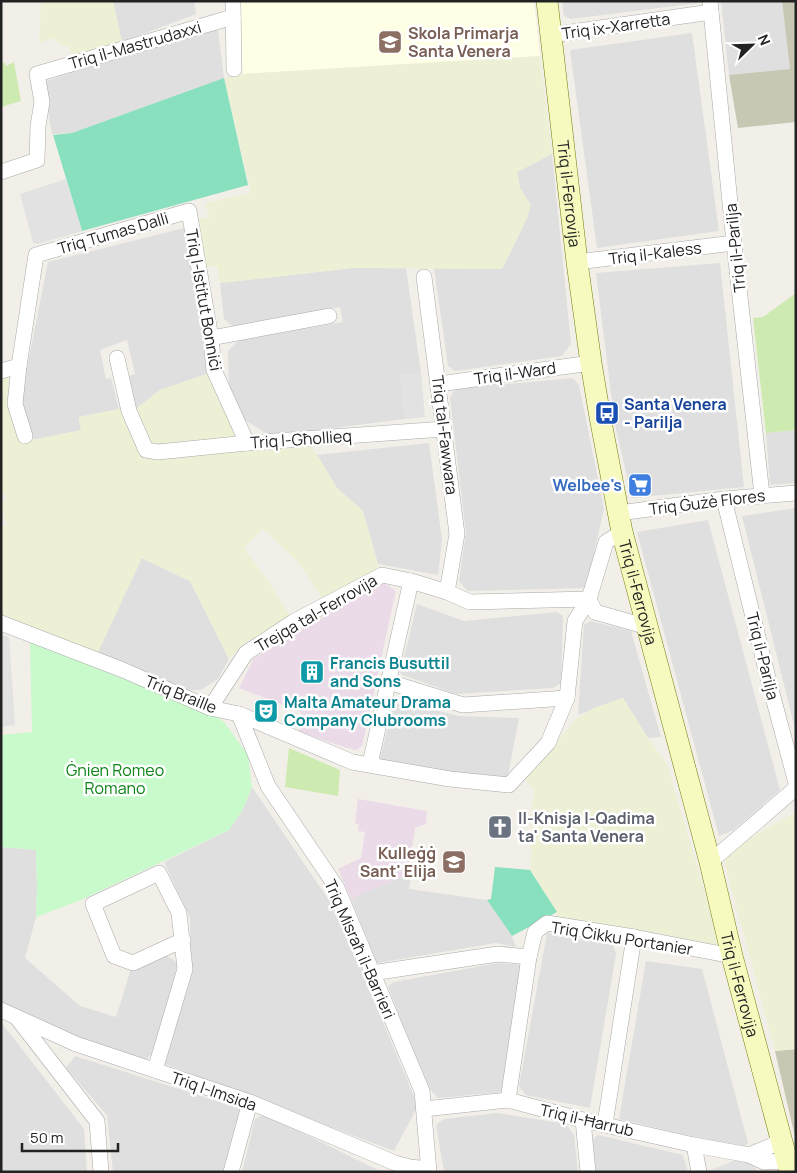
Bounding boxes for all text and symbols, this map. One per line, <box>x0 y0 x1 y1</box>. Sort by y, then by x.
street label: Triq ix-Xarretta <box>560 8 672 44</box>
street label: Triq il-Mastrudaxxi <box>66 16 204 74</box>
north arrow <box>727 20 777 70</box>
place label: Skola Primarja Santa Venera <box>408 22 519 62</box>
school or university icon: Skola Primarja Santa Venera <box>377 29 403 55</box>
text: N <box>754 31 775 48</box>
street label: Triq il-Ferrovija <box>552 139 586 249</box>
street label: Triq il-Parilja <box>719 202 751 294</box>
street label: Triq Tumas Dalli <box>55 207 171 259</box>
street label: Triq l-Istitut Bonniċi <box>181 227 227 373</box>
street label: Triq il-Kaless <box>607 236 703 270</box>
street label: Triq il-Ward <box>473 356 557 390</box>
street label: Triq tal-Fawwara <box>427 374 463 496</box>
place label: Santa Venera - Parilja <box>624 393 727 433</box>
bus stop icon: Santa Venera - Parilja <box>594 400 620 426</box>
street label: Triq l-Għollieq <box>250 424 352 454</box>
supermarket icon: Welbee's <box>627 472 653 498</box>
place label: Welbee's <box>553 474 622 496</box>
street label: Triq Ġużè Flores <box>648 484 766 520</box>
street label: Triq il-Ferrovija <box>614 537 663 647</box>
street label: Trejqa tal-Ferrovija <box>251 569 381 657</box>
street label: Triq il-Parilja <box>742 610 784 702</box>
place label: Francis Busuttil and Sons <box>330 652 450 692</box>
building icon: Francis Busuttil and Sons <box>299 659 325 685</box>
street label: Triq Braille <box>142 670 220 718</box>
place label: Malta Amateur Drama Company Clubrooms <box>284 691 451 731</box>
theatre icon: Malta Amateur Drama Company Clubrooms <box>253 698 279 724</box>
park label: Ġnien Romeo Romano <box>66 759 164 799</box>
place label: Il-Knisja l-Qadima ta' Santa Venera <box>518 807 655 847</box>
church icon: Il-Knisja l-Qadima ta' Santa Venera <box>487 814 513 840</box>
place label: Kulleġġ Sant' Elija <box>360 842 436 882</box>
school or university icon: Kulleġġ Sant' Elija <box>441 849 467 875</box>
street label: Triq Misraħ il-Barrieri <box>319 876 401 1022</box>
street label: Triq Ċikku Portanier <box>550 916 695 960</box>
street label: Triq il-Ferrovija <box>716 930 764 1039</box>
street label: Triq l-Imsida <box>168 1066 260 1116</box>
street label: Triq il-Ħarrub <box>538 1099 636 1141</box>
scale bar <box>22 1120 119 1152</box>
text: 50 m <box>30 1127 64 1148</box>

